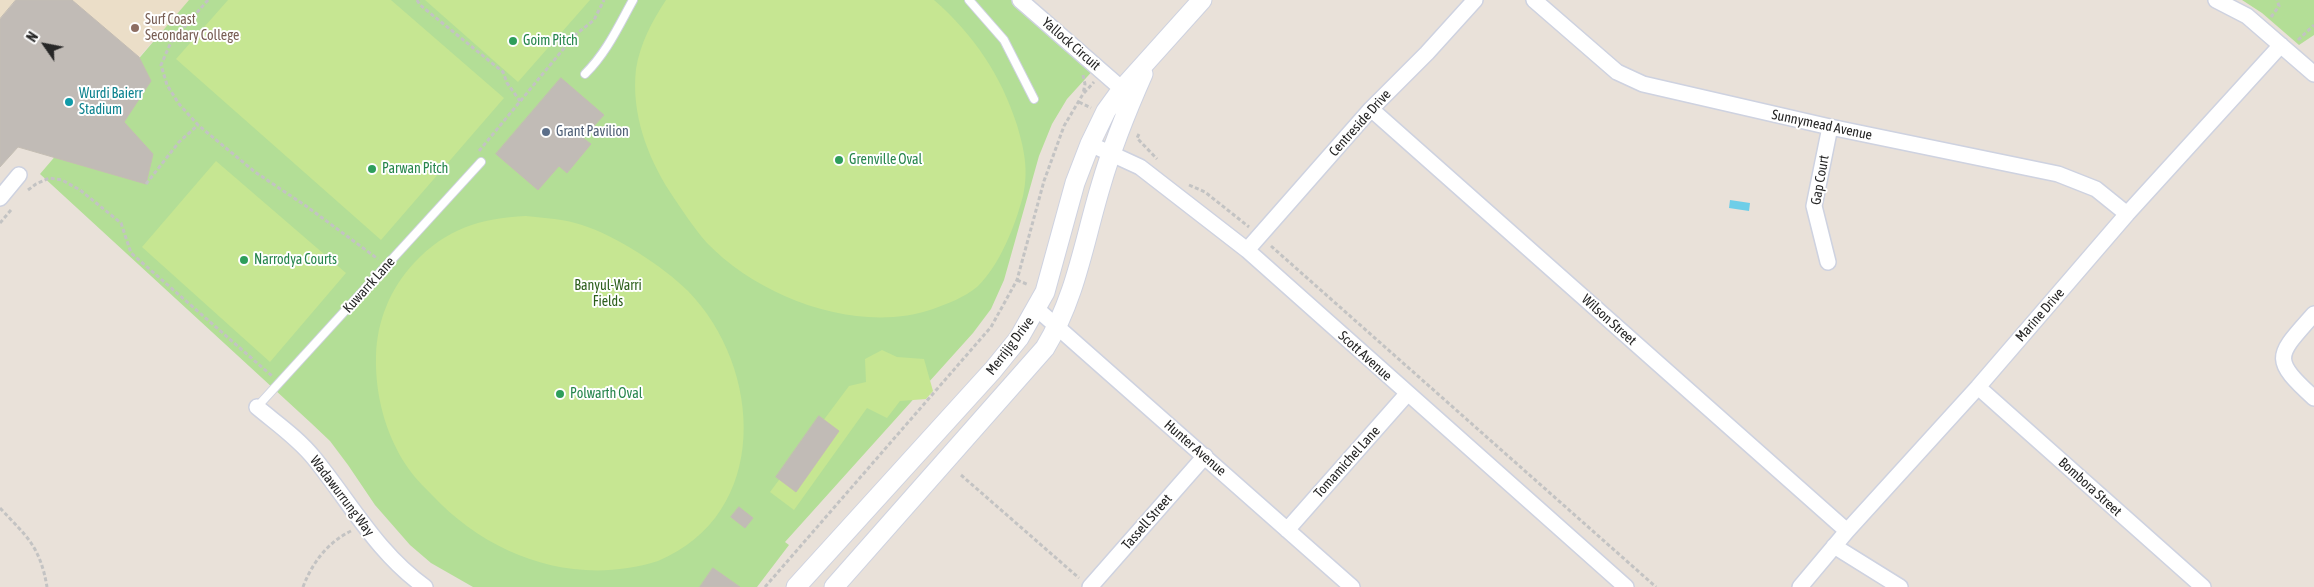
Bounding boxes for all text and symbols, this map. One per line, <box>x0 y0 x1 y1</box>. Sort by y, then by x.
place label: Surf Coast Secondary College <box>145 12 239 44</box>
street label: Yallock Circuit <box>1038 14 1104 74</box>
north arrow <box>20 20 70 70</box>
marker: Surf Coast Secondary College <box>129 22 141 34</box>
text: N <box>23 29 41 45</box>
place label: Goim Pitch <box>523 33 578 49</box>
marker: Goim Pitch <box>507 35 519 47</box>
place label: Wurdi Baierr Stadium <box>79 86 143 118</box>
street label: Centreside Drive <box>1326 86 1394 160</box>
marker: Wurdi Baierr Stadium <box>63 96 75 108</box>
street label: Sunnymead Avenue <box>1770 106 1874 144</box>
place label: Grant Pavilion <box>556 124 629 140</box>
marker: Grant Pavilion <box>540 126 552 138</box>
place label: Grenville Oval <box>849 152 922 168</box>
marker: Grenville Oval <box>833 154 845 166</box>
street label: Gap Court <box>1807 154 1833 206</box>
place label: Parwan Pitch <box>382 161 448 177</box>
marker: Parwan Pitch <box>366 163 378 175</box>
place label: Narrodya Courts <box>254 252 337 268</box>
marker: Narrodya Courts <box>238 254 250 266</box>
street label: Kuwarrk Lane <box>339 254 399 316</box>
park label: Banyul-Warri Fields <box>574 278 642 310</box>
street label: Marine Drive <box>2012 285 2068 345</box>
street label: Wilson Street <box>1578 291 1640 349</box>
street label: Merrijig Drive <box>983 313 1037 379</box>
street label: Scott Avenue <box>1335 328 1395 384</box>
place label: Polwarth Oval <box>570 386 642 402</box>
marker: Polwarth Oval <box>554 388 566 400</box>
street label: Hunter Avenue <box>1161 416 1229 480</box>
street label: Tomamichel Lane <box>1310 423 1384 501</box>
street label: Wadawurrung Way <box>306 453 378 539</box>
street label: Bombora Street <box>2055 454 2125 520</box>
street label: Tassell Street <box>1118 491 1176 553</box>

